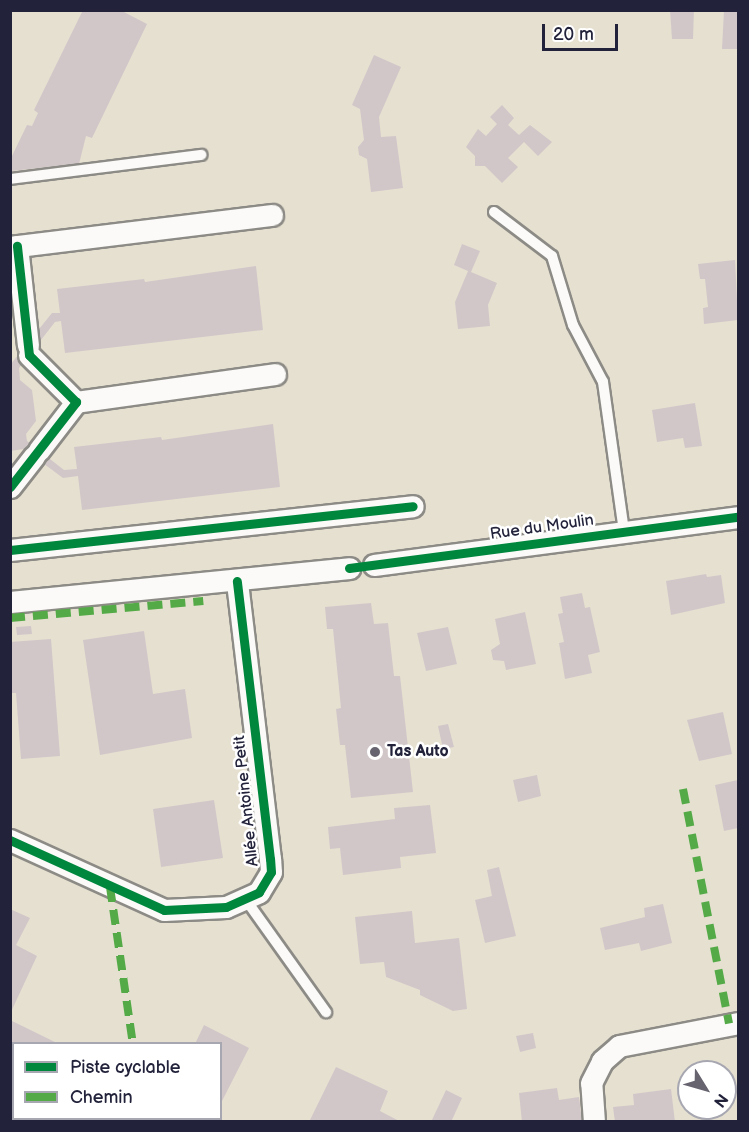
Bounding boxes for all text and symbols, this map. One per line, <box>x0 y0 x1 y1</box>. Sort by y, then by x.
scale bar <box>545 12 622 50</box>
text: 20 m <box>553 24 594 45</box>
street label: Rue du Moulin <box>489 511 595 545</box>
street label: Allée Antoine Petit <box>231 735 263 867</box>
place label: Tas Auto <box>387 742 449 762</box>
marker: Tas Auto <box>368 745 382 759</box>
legend <box>12 1042 222 1120</box>
text: Piste cyclable <box>70 1057 180 1078</box>
north arrow <box>677 1060 737 1120</box>
text: Chemin <box>70 1087 133 1108</box>
text: N <box>709 1089 731 1110</box>

